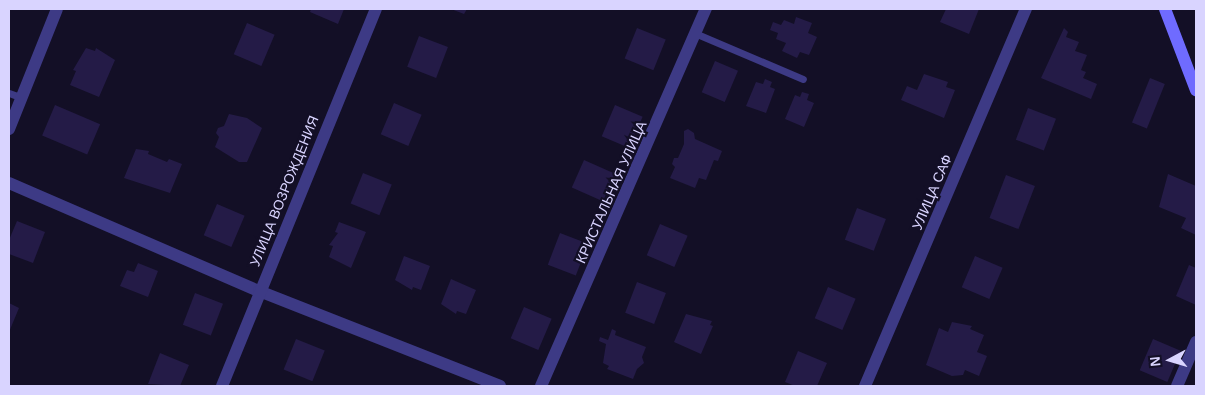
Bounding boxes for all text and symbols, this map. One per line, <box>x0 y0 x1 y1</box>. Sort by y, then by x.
street label: УЛИЦА ВОЗРОЖДЕНИЯ <box>246 113 322 269</box>
street label: КРИСТАЛЬНАЯ УЛИЦА <box>572 118 650 266</box>
street label: УЛИЦА САФ <box>909 152 955 232</box>
north arrow <box>1145 335 1195 385</box>
text: N <box>1147 356 1164 367</box>

